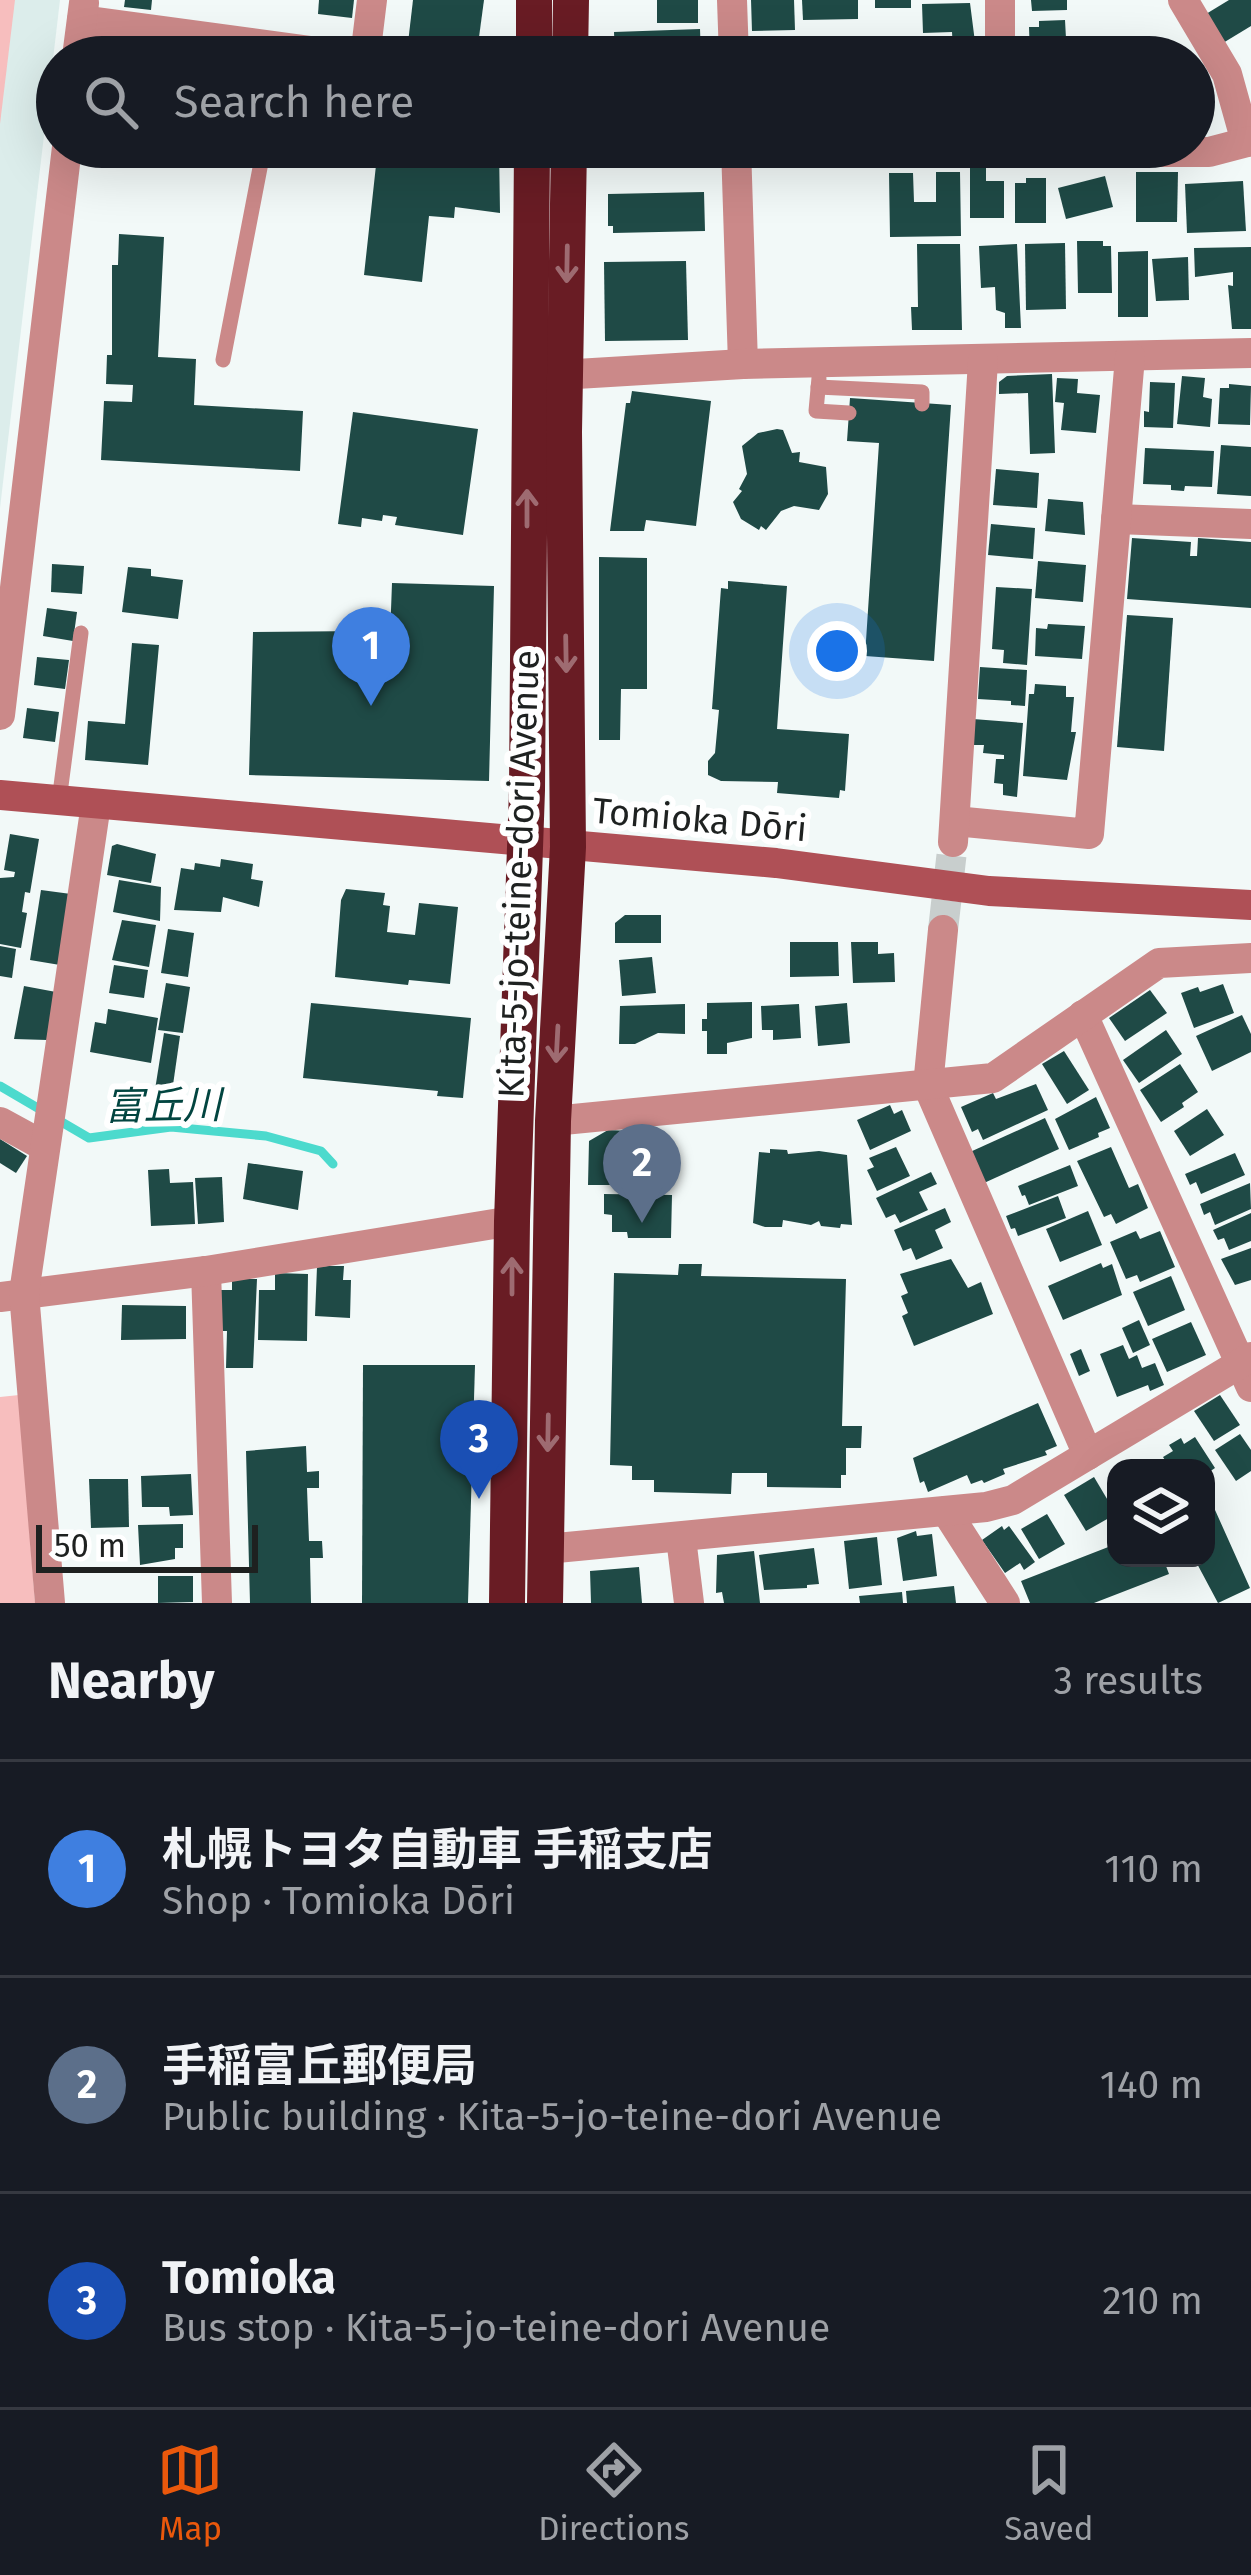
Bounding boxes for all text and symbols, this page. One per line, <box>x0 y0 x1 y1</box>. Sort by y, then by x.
search box <box>36 36 1215 168</box>
icon: search <box>78 69 144 135</box>
text: Search here <box>174 75 414 129</box>
one-way arrow <box>556 244 578 283</box>
one-way arrow <box>516 489 538 528</box>
pin: 1 <box>332 607 410 706</box>
your location <box>807 621 867 681</box>
one-way arrow <box>555 634 577 673</box>
street label: Kita-5-jo-teine-dori Avenue <box>489 649 549 1099</box>
street label: Tomioka Dōri <box>591 789 809 851</box>
one-way arrow <box>545 1024 568 1063</box>
water label: 富丘川 <box>104 1082 226 1130</box>
pin: 2 <box>603 1124 681 1223</box>
one-way arrow <box>500 1257 523 1296</box>
pin: 3 <box>440 1400 518 1499</box>
one-way arrow <box>536 1413 559 1452</box>
map controls <box>1107 1459 1215 1567</box>
button: layers <box>1107 1459 1215 1567</box>
scale bar <box>36 1519 258 1572</box>
text: 50 m <box>54 1526 126 1566</box>
text: Nearby <box>48 1650 214 1712</box>
text: 3 results <box>1053 1658 1203 1704</box>
text: 札幌トヨタ自動車 手稲支店 <box>162 1823 713 1877</box>
text: 1 <box>78 1846 96 1892</box>
text: 110 m <box>1104 1846 1203 1892</box>
text: Shop · Tomioka Dōri <box>162 1878 515 1924</box>
text: 手稲富丘郵便局 <box>162 2039 477 2093</box>
text: 2 <box>77 2062 97 2108</box>
text: 140 m <box>1100 2062 1203 2108</box>
text: Public building · Kita-5-jo-teine-dori Avenue <box>162 2094 942 2140</box>
text: Tomioka <box>162 2251 336 2305</box>
text: 3 <box>77 2278 97 2324</box>
text: 210 m <box>1102 2278 1203 2324</box>
text: Bus stop · Kita-5-jo-teine-dori Avenue <box>162 2305 830 2351</box>
tab: Map <box>157 2437 223 2549</box>
tab: Directions <box>538 2437 690 2549</box>
tab: Saved <box>1004 2437 1094 2549</box>

